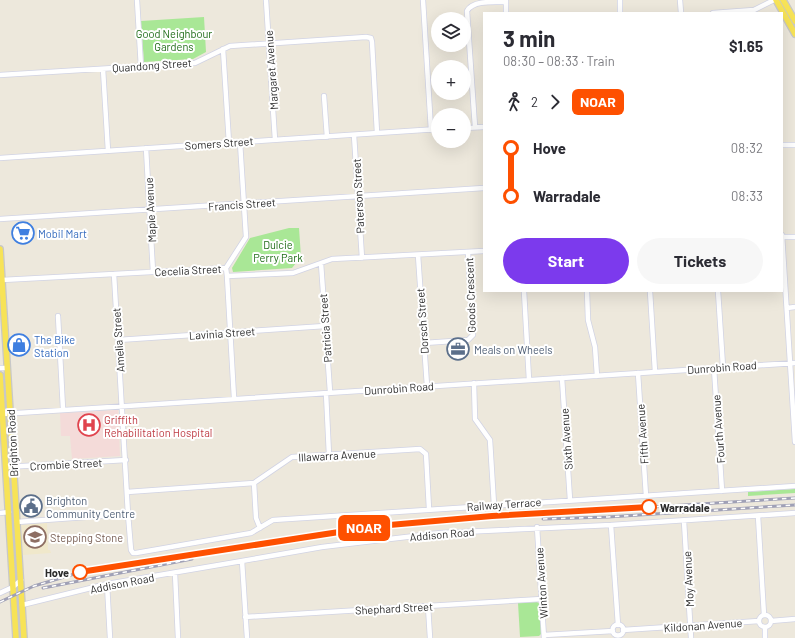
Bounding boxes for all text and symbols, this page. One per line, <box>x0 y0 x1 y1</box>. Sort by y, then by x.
map controls <box>431 12 471 148</box>
button: layers <box>431 12 471 52</box>
text: 3 min <box>503 25 555 51</box>
park label: Good Neighbour Gardens <box>136 27 212 53</box>
street label: Margaret Avenue <box>262 30 280 110</box>
text: $1.65 <box>729 37 763 55</box>
text: 08:30 – 08:33 · Train <box>503 53 615 69</box>
street label: Quandong Street <box>112 56 192 74</box>
button: + <box>431 60 471 100</box>
icon: walk <box>503 91 525 113</box>
icon: forward <box>544 91 566 113</box>
text: NOAR <box>580 93 616 110</box>
text: 2 <box>531 94 538 110</box>
button: − <box>431 108 471 148</box>
street label: Somers Street <box>184 134 254 152</box>
text: Hove <box>533 139 566 157</box>
text: 08:32 <box>731 140 763 156</box>
street label: Paterson Street <box>350 158 366 234</box>
street label: Maple Avenue <box>142 177 158 243</box>
text: Warradale <box>533 187 601 205</box>
text: 08:33 <box>731 188 763 204</box>
street label: Francis Street <box>208 195 276 213</box>
supermarket icon: Mobil Mart <box>10 220 36 246</box>
place label: Mobil Mart <box>38 227 87 240</box>
park label: Dulcie Perry Park <box>253 238 303 264</box>
button: Start <box>503 238 629 284</box>
button: Tickets <box>637 238 763 284</box>
street label: Goods Crescent <box>462 257 478 333</box>
street label: Cecelia Street <box>154 262 222 278</box>
street label: Dorsch Street <box>413 288 431 354</box>
street label: Patricia Street <box>316 293 334 363</box>
street label: Amelia Street <box>109 307 127 373</box>
street label: Lavinia Street <box>188 324 256 342</box>
shop icon: The Bike Station <box>6 332 32 358</box>
place label: The Bike Station <box>34 333 75 359</box>
office icon: Meals on Wheels <box>445 336 471 362</box>
place label: Meals on Wheels <box>474 343 553 356</box>
street label: Dunrobin Road <box>687 358 757 376</box>
street label: Dunrobin Road <box>364 379 434 397</box>
street label: Fourth Avenue <box>709 394 727 464</box>
street label: Fifth Avenue <box>633 403 651 464</box>
street label: Sixth Avenue <box>557 408 575 470</box>
street label: Brighton Road <box>4 409 20 477</box>
hospital icon: Griffith Rehabilitation Hospital <box>76 412 102 438</box>
place label: Griffith Rehabilitation Hospital <box>104 413 212 439</box>
street label: Illawarra Avenue <box>298 446 376 464</box>
street label: Crombie Street <box>29 456 103 472</box>
public building icon: Brighton Community Centre <box>18 493 44 519</box>
place label: Brighton Community Centre <box>46 494 135 520</box>
street label: Railway Terrace <box>466 495 542 513</box>
marker: Warradale <box>641 499 657 515</box>
place label: Warradale <box>660 501 710 514</box>
line badge: NOAR <box>336 515 392 541</box>
text: NOAR <box>346 519 382 536</box>
school or university icon: Stepping Stone <box>22 524 48 550</box>
street label: Addison Road <box>409 525 475 543</box>
place label: Stepping Stone <box>50 531 123 544</box>
street label: Winton Avenue <box>532 547 550 619</box>
street label: Moy Avenue <box>680 551 696 607</box>
marker: Hove <box>72 564 88 580</box>
place label: Hove <box>45 566 69 579</box>
street label: Addison Road <box>89 570 155 596</box>
street label: Shephard Street <box>355 599 433 617</box>
street label: Kildonan Avenue <box>663 616 743 634</box>

